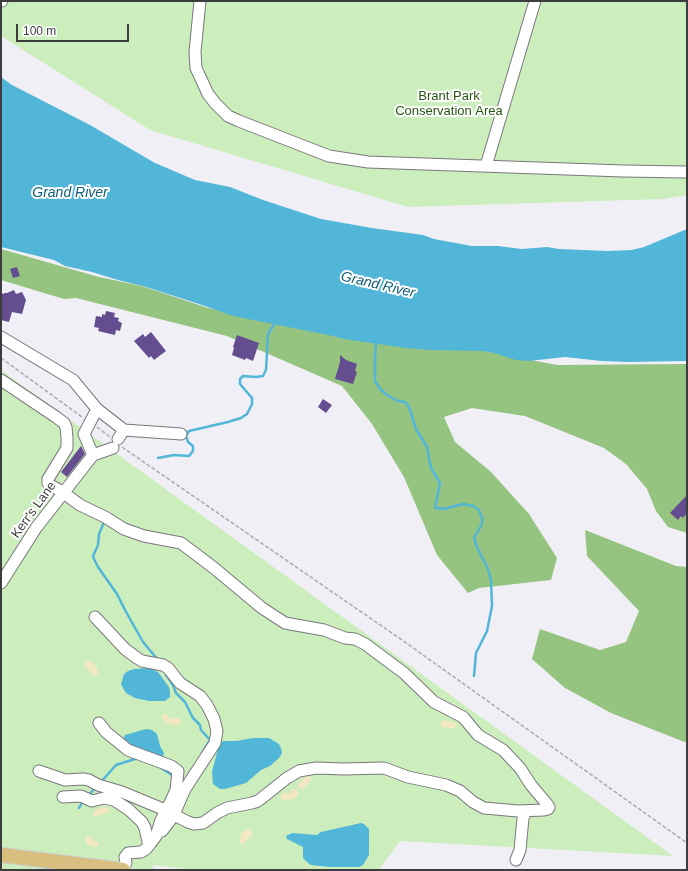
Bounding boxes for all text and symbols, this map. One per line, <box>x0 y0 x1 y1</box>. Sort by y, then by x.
scale bar <box>18 16 131 42</box>
text: 100 m <box>23 24 56 38</box>
park label: Brant Park Conservation Area <box>395 88 503 119</box>
water label: Grand River <box>32 185 108 201</box>
water label: Grand River <box>339 268 417 302</box>
street label: Kerr's Lane <box>8 479 60 541</box>

